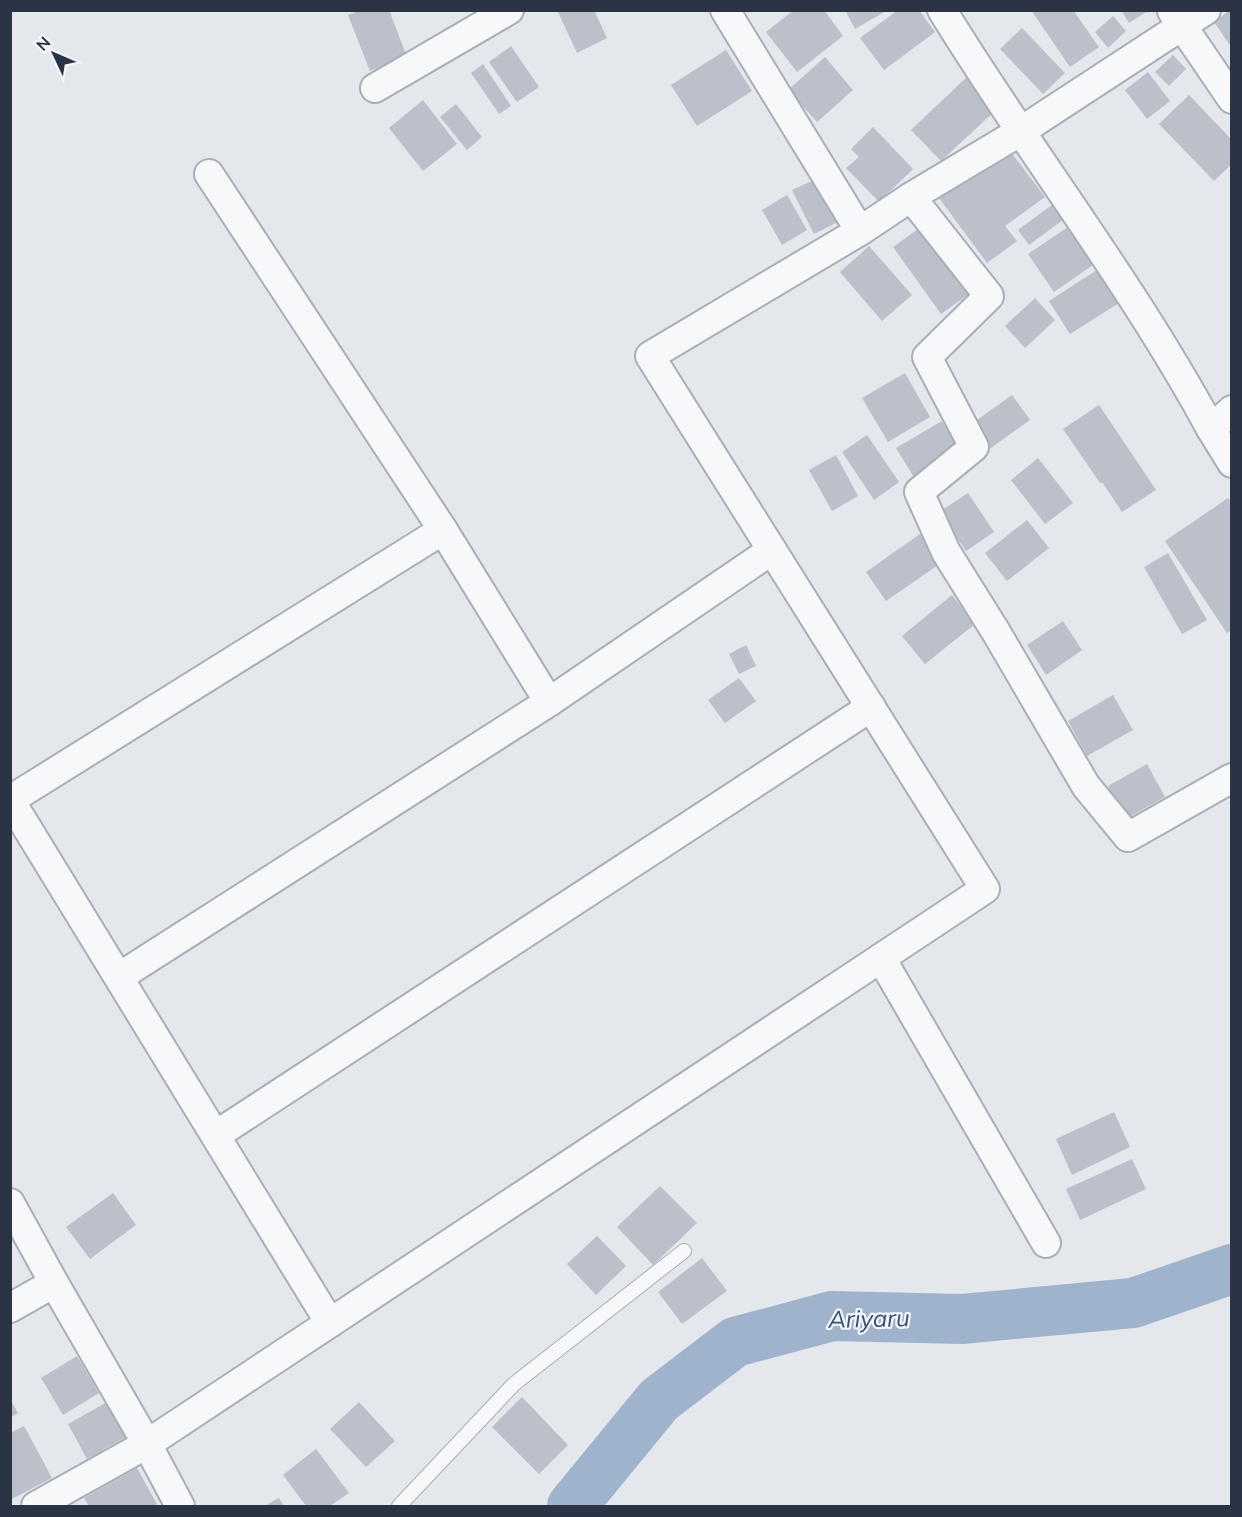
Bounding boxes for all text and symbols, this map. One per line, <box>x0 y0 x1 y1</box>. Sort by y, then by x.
north arrow <box>24 24 84 84</box>
text: N <box>32 32 55 55</box>
water label: Ariyaru <box>827 1302 910 1334</box>

